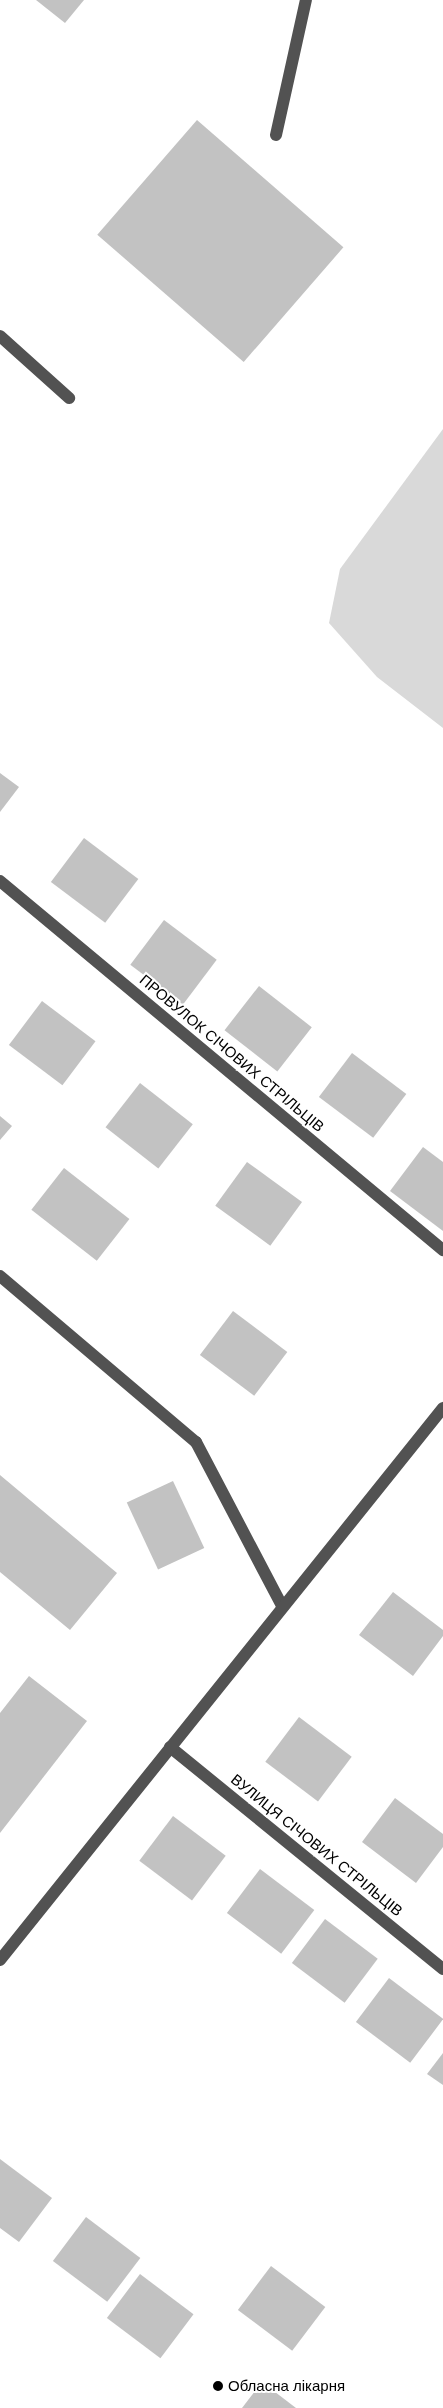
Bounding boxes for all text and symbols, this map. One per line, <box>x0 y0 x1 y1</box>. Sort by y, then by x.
street label: ПРОВУЛОК СІЧОВИХ СТРІЛЬЦІВ <box>136 970 328 1136</box>
street label: ВУЛИЦЯ СІЧОВИХ СТРІЛЬЦІВ <box>228 1770 406 1920</box>
place label: Обласна лікарня <box>228 2377 345 2395</box>
marker: Обласна лікарня <box>212 2380 224 2392</box>

